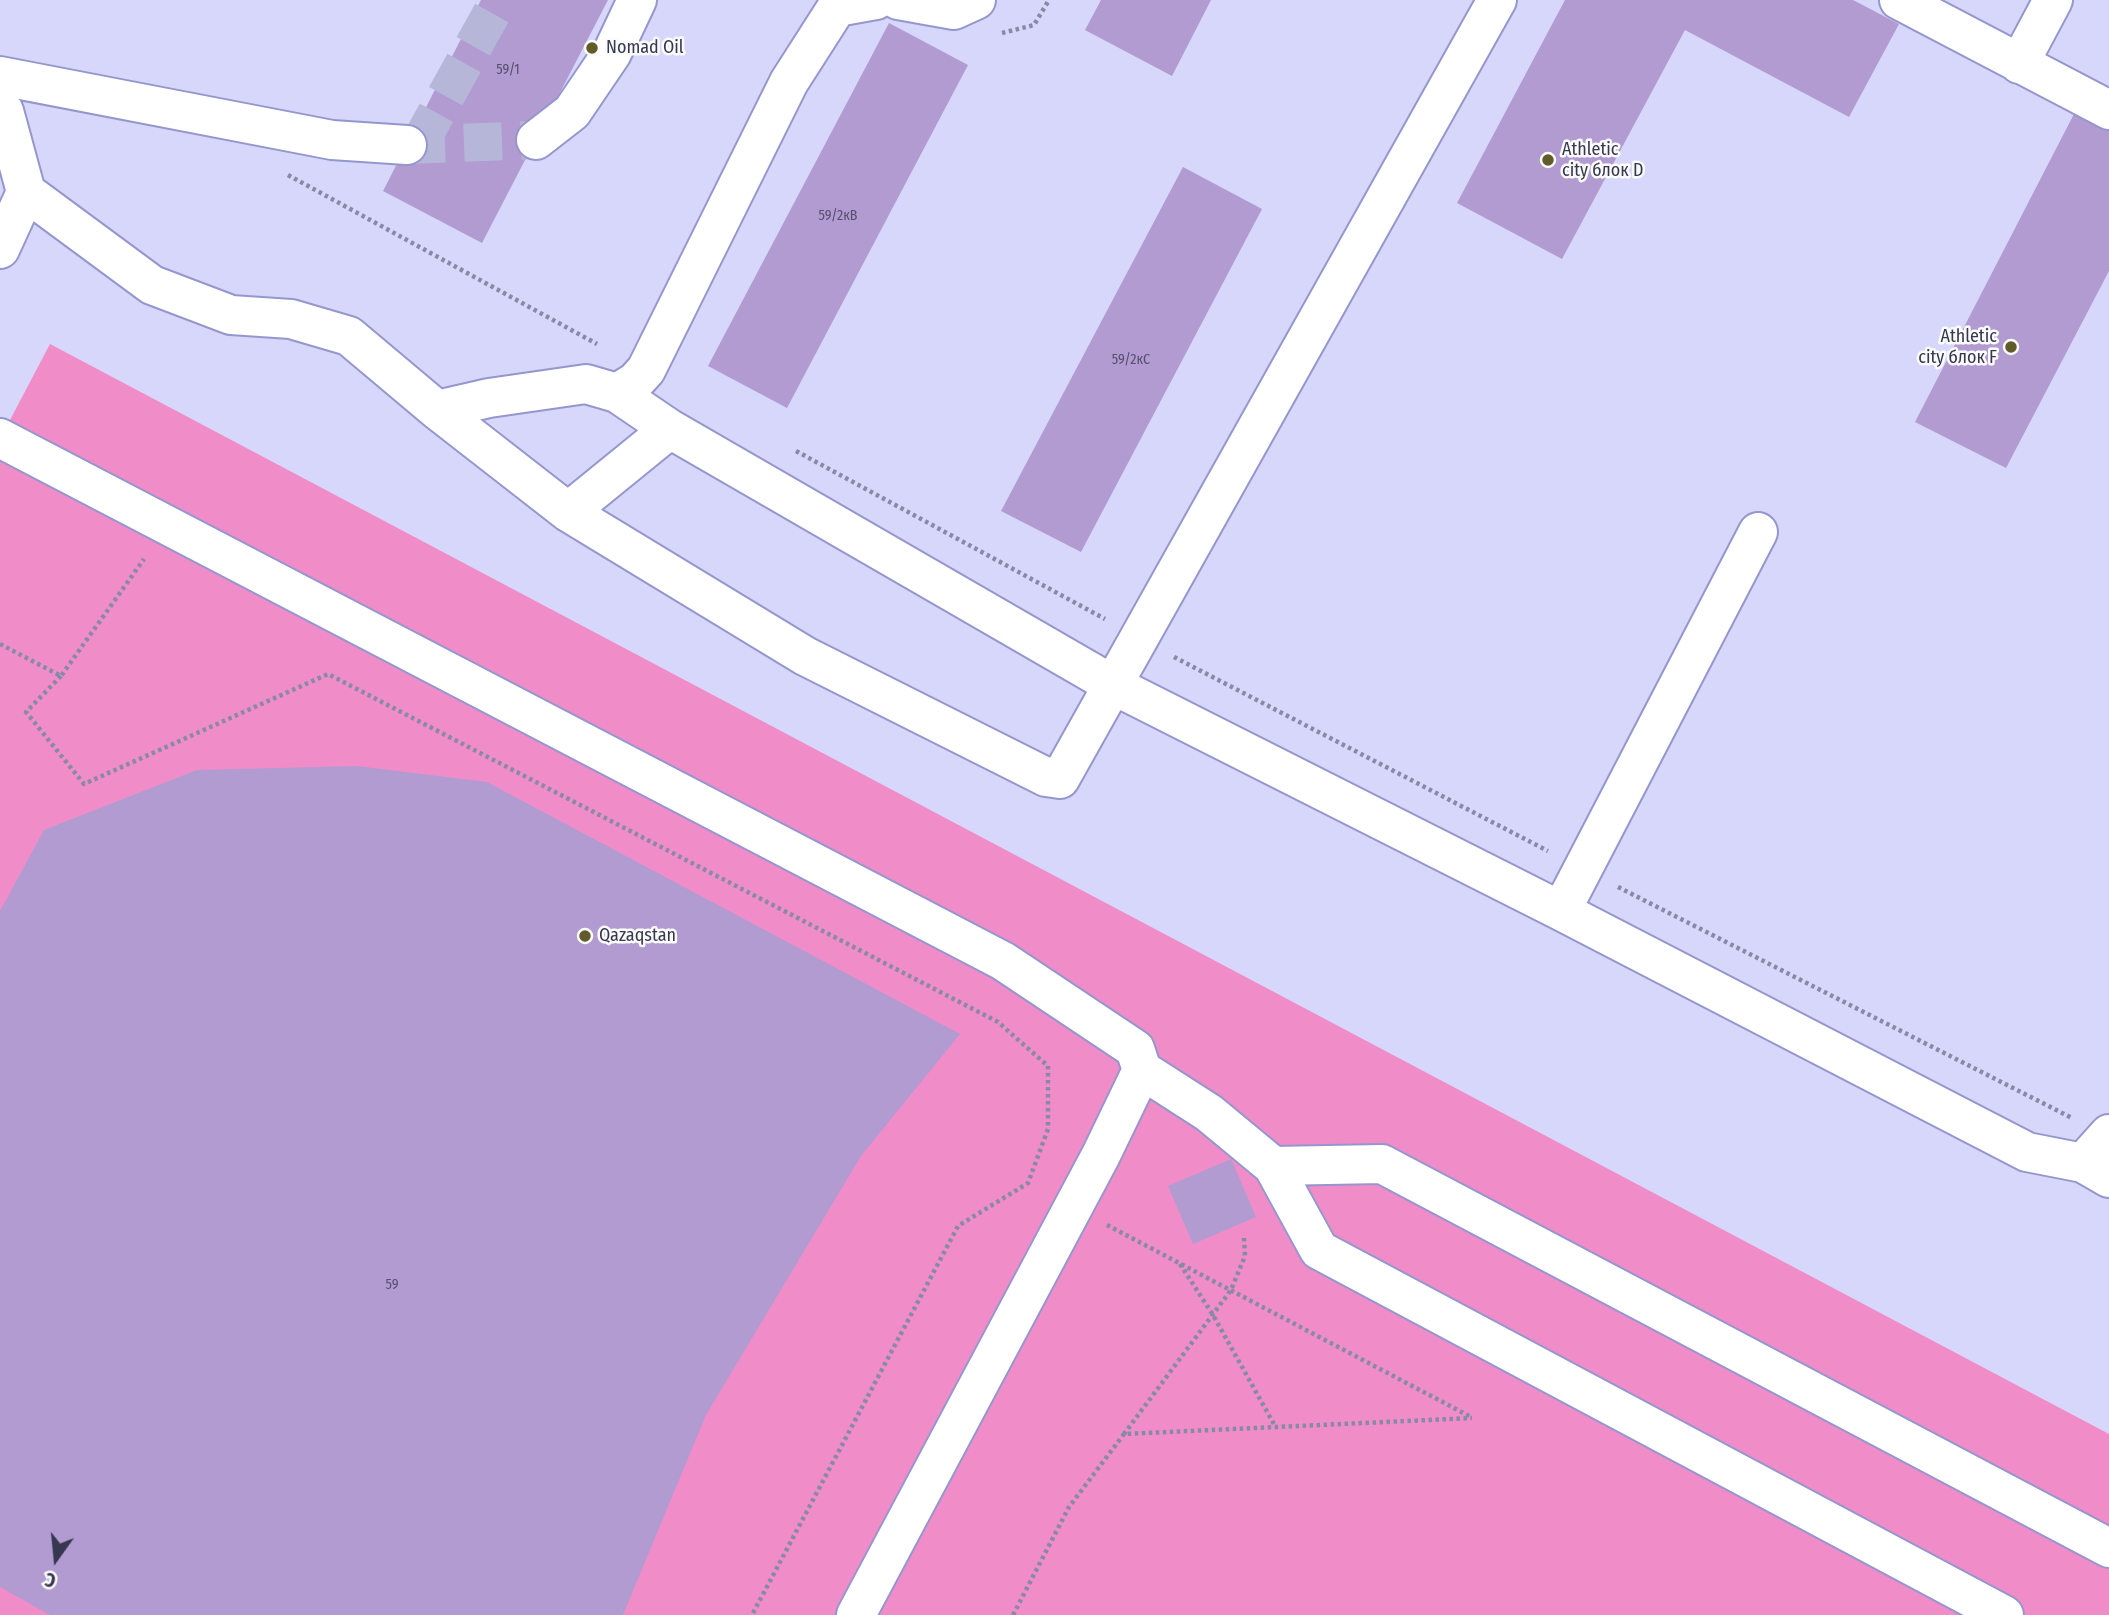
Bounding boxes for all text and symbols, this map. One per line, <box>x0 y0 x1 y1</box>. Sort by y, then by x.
place label: Nomad Oil <box>606 37 684 59</box>
marker: Nomad Oil <box>584 40 600 56</box>
house number: 59/1 <box>496 62 520 78</box>
place label: Athletic city блок D <box>1562 139 1643 182</box>
marker: Athletic city блок D <box>1540 152 1556 168</box>
house number: 59/2кВ <box>819 208 857 224</box>
place label: Athletic city блок F <box>1918 326 1997 368</box>
marker: Athletic city блок F <box>2003 339 2019 355</box>
house number: 59/2кС <box>1112 352 1150 368</box>
place label: Qazaqstan <box>599 925 676 947</box>
marker: Qazaqstan <box>577 928 593 944</box>
house number: 59 <box>385 1277 399 1293</box>
north arrow <box>21 1524 91 1594</box>
text: С <box>43 1567 58 1592</box>

